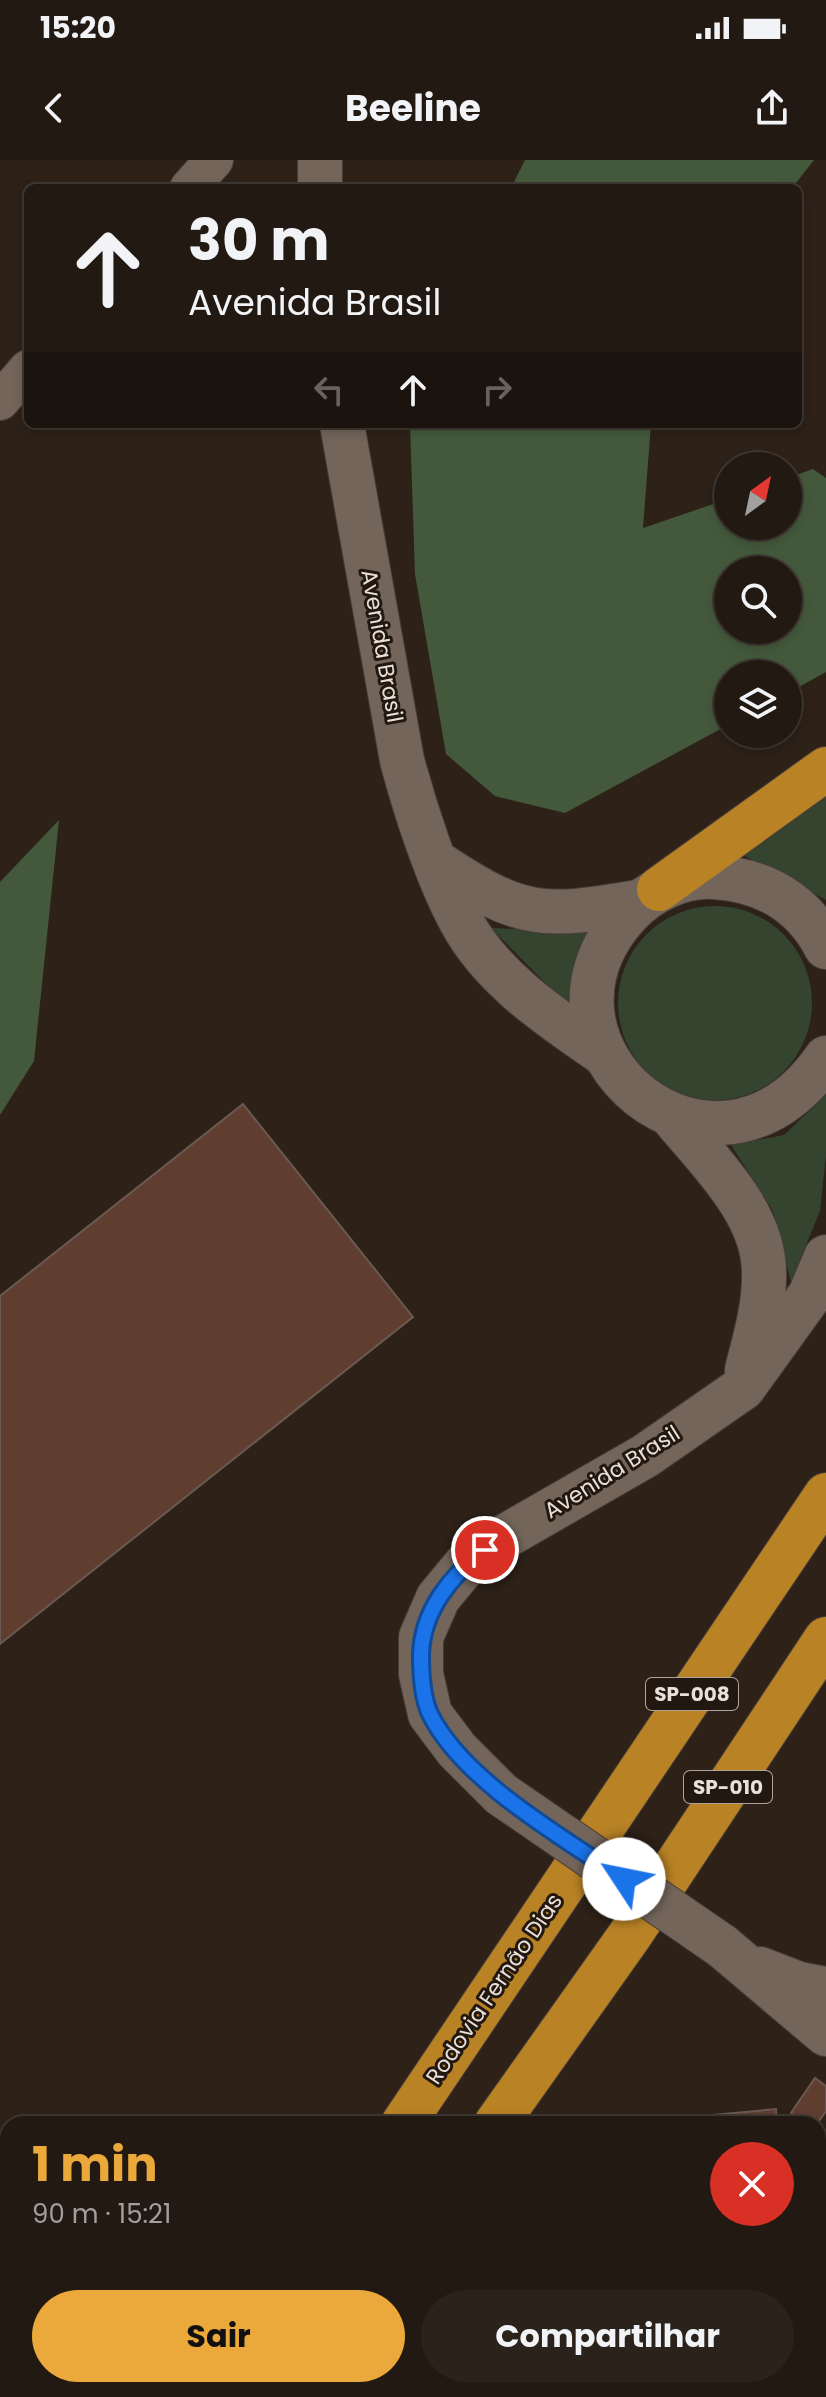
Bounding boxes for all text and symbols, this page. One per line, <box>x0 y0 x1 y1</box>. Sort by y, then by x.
text: 15:20 <box>40 6 116 49</box>
text: Beeline <box>345 83 481 134</box>
icon: back <box>32 86 76 130</box>
icon: share <box>750 86 794 130</box>
text: 30 m <box>188 201 330 280</box>
icon: ahead <box>56 216 160 320</box>
text: Avenida Brasil <box>188 277 441 328</box>
icon: left <box>307 368 351 412</box>
icon: ahead <box>391 368 435 412</box>
icon: right <box>475 368 519 412</box>
north arrow <box>714 452 802 540</box>
map controls <box>714 452 802 748</box>
button: search <box>714 556 802 644</box>
street label: Avenida Brasil <box>353 567 411 725</box>
button: layers <box>714 660 802 748</box>
street label: Avenida Brasil <box>538 1418 686 1526</box>
pin <box>451 1516 519 1584</box>
icon: arrive <box>463 1528 507 1572</box>
road number: SP-008 <box>646 1678 738 1710</box>
road number: SP-010 <box>684 1771 772 1803</box>
position arrow <box>582 1837 666 1921</box>
street label: Rodovia Fernão Dias <box>418 1887 570 2091</box>
text: 1 min <box>32 2131 158 2198</box>
button: close <box>710 2142 794 2226</box>
text: 90 m · 15:21 <box>32 2196 171 2232</box>
button: Sair <box>32 2290 405 2382</box>
button: Compartilhar <box>421 2290 794 2382</box>

